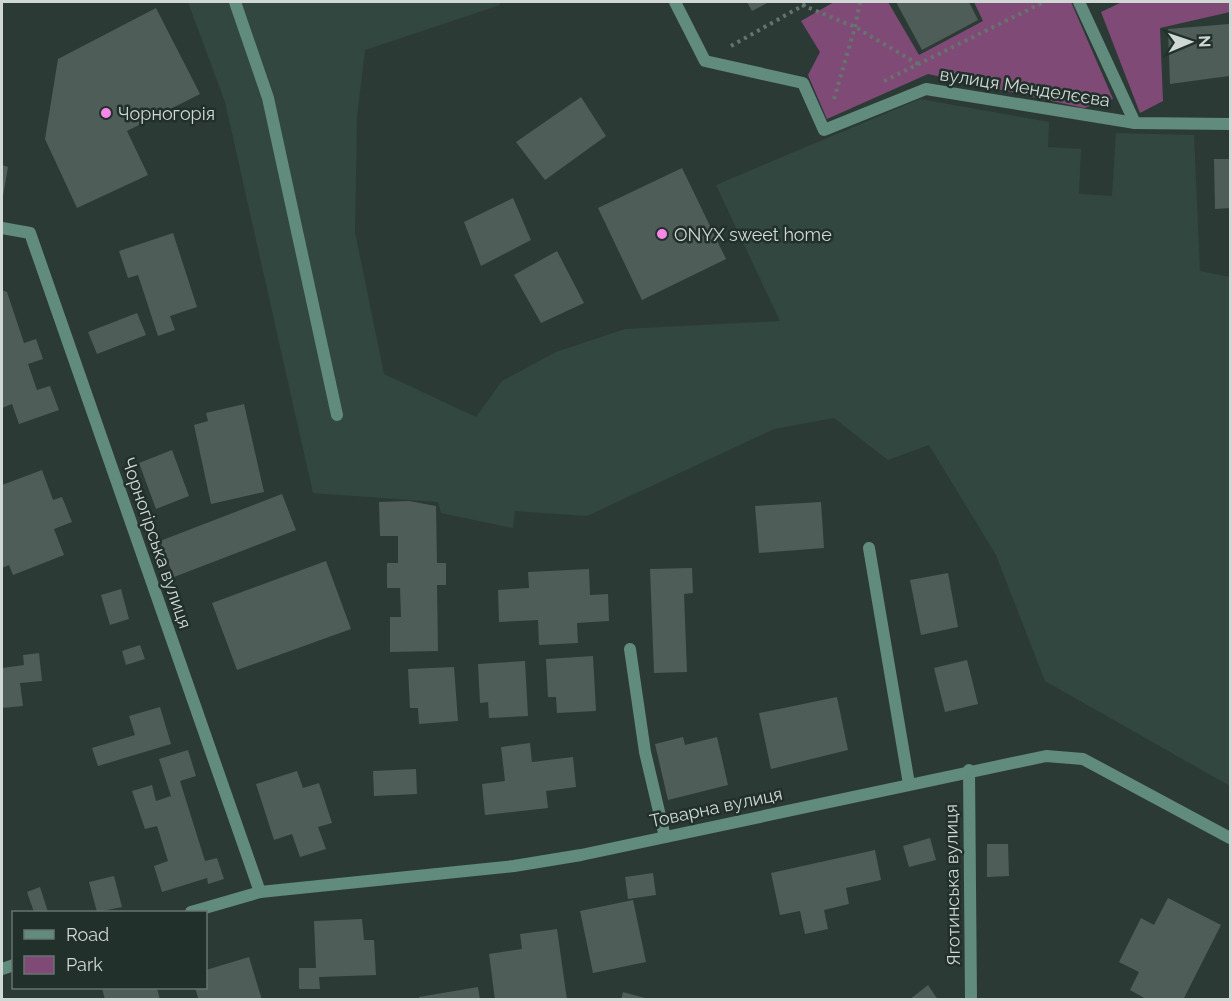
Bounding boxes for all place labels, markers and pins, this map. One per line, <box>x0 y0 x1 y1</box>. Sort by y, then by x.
place label: Чорногорія <box>118 103 215 124</box>
marker: Чорногорія <box>99 106 113 120</box>
place label: ONYX sweet home <box>674 224 832 245</box>
marker: ONYX sweet home <box>655 227 669 241</box>

